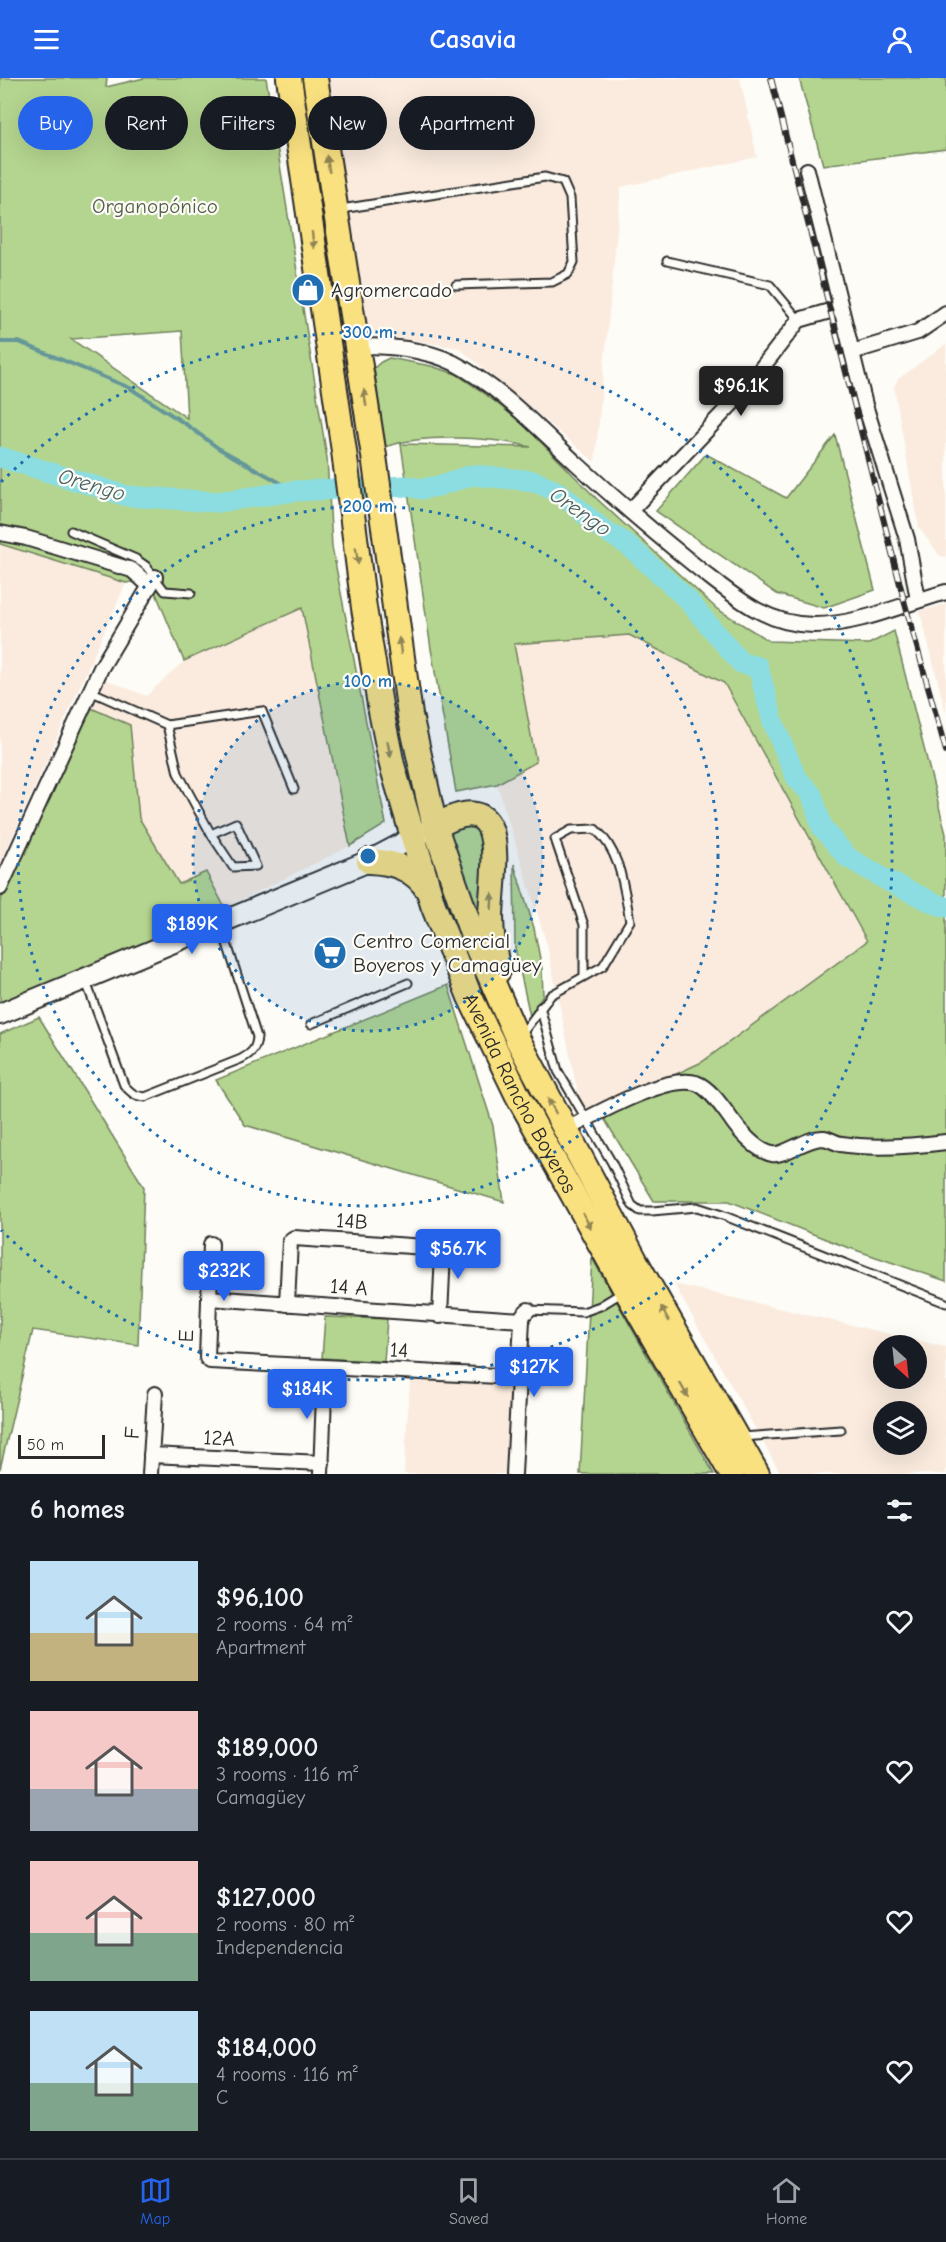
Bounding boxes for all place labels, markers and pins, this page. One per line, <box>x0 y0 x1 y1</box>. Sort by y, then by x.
shop icon: Agromercado <box>290 272 326 308</box>
place label: Agromercado <box>331 278 452 302</box>
pin: $96.1K <box>692 366 790 417</box>
centre of rings <box>358 846 378 866</box>
pin: $189K <box>150 904 234 955</box>
place label: Centro Comercial Boyeros y Camagüey <box>353 929 542 977</box>
supermarket icon: Centro Comercial Boyeros y Camagüey <box>312 935 348 971</box>
pin: $56.7K <box>409 1229 507 1280</box>
pin: $232K <box>182 1251 266 1302</box>
pin: $127K <box>492 1347 576 1398</box>
pin: $184K <box>265 1369 349 1420</box>

